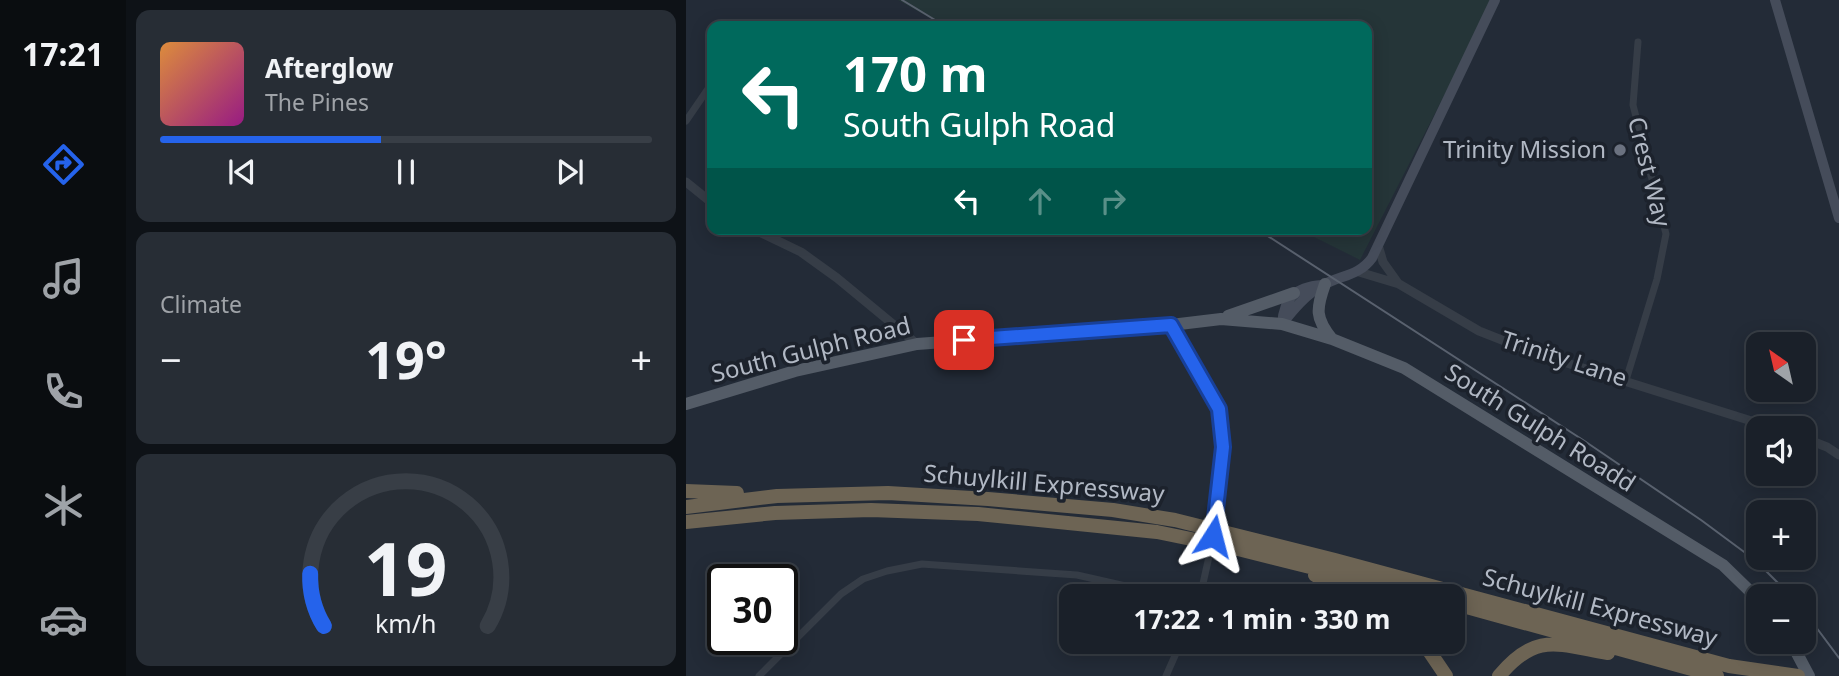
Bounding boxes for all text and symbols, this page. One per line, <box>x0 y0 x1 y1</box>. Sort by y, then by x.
text: 17:21 <box>22 32 104 75</box>
text: 170 m <box>843 40 988 106</box>
icon: left <box>728 49 819 140</box>
text: Afterglow <box>265 50 393 86</box>
text: The Pines <box>265 86 369 118</box>
text: South Gulph Road <box>843 103 1115 146</box>
street label: Crest Way <box>1621 113 1680 231</box>
place label: Trinity Mission <box>1443 132 1606 165</box>
icon: directions <box>39 140 88 189</box>
marker: Trinity Mission <box>1612 142 1628 158</box>
icon: previous <box>223 153 261 191</box>
icon: pause <box>387 153 425 191</box>
icon: next <box>551 153 589 191</box>
icon: left <box>948 182 986 220</box>
icon: ahead <box>1021 182 1059 220</box>
icon: right <box>1094 182 1132 220</box>
icon: music <box>39 254 88 303</box>
text: Climate <box>160 288 242 320</box>
street label: South Gulph Road <box>708 308 914 389</box>
pin <box>934 310 994 370</box>
icon: arrive <box>945 321 983 359</box>
street label: Trinity Lane <box>1497 322 1632 393</box>
text: 19° <box>365 323 447 394</box>
north arrow <box>1746 332 1816 402</box>
map controls <box>1746 332 1816 654</box>
text: − <box>160 333 182 385</box>
text: + <box>630 333 652 385</box>
street label: South Gulph Roadd <box>1439 355 1642 499</box>
icon: phone <box>39 367 88 416</box>
button: sound <box>1746 416 1816 486</box>
street label: Schuylkill Expressway <box>922 456 1167 510</box>
icon: climate <box>39 481 88 530</box>
position arrow <box>1176 499 1250 573</box>
button: + <box>1746 500 1816 570</box>
text: 19 <box>364 518 448 617</box>
street label: Schuylkill Expressway <box>1479 559 1722 654</box>
speed limit sign: 30 <box>707 564 798 655</box>
button: − <box>1746 584 1816 654</box>
icon: car <box>39 595 88 644</box>
text: 17:22 · 1 min · 330 m <box>1134 601 1390 637</box>
text: km/h <box>375 606 437 640</box>

